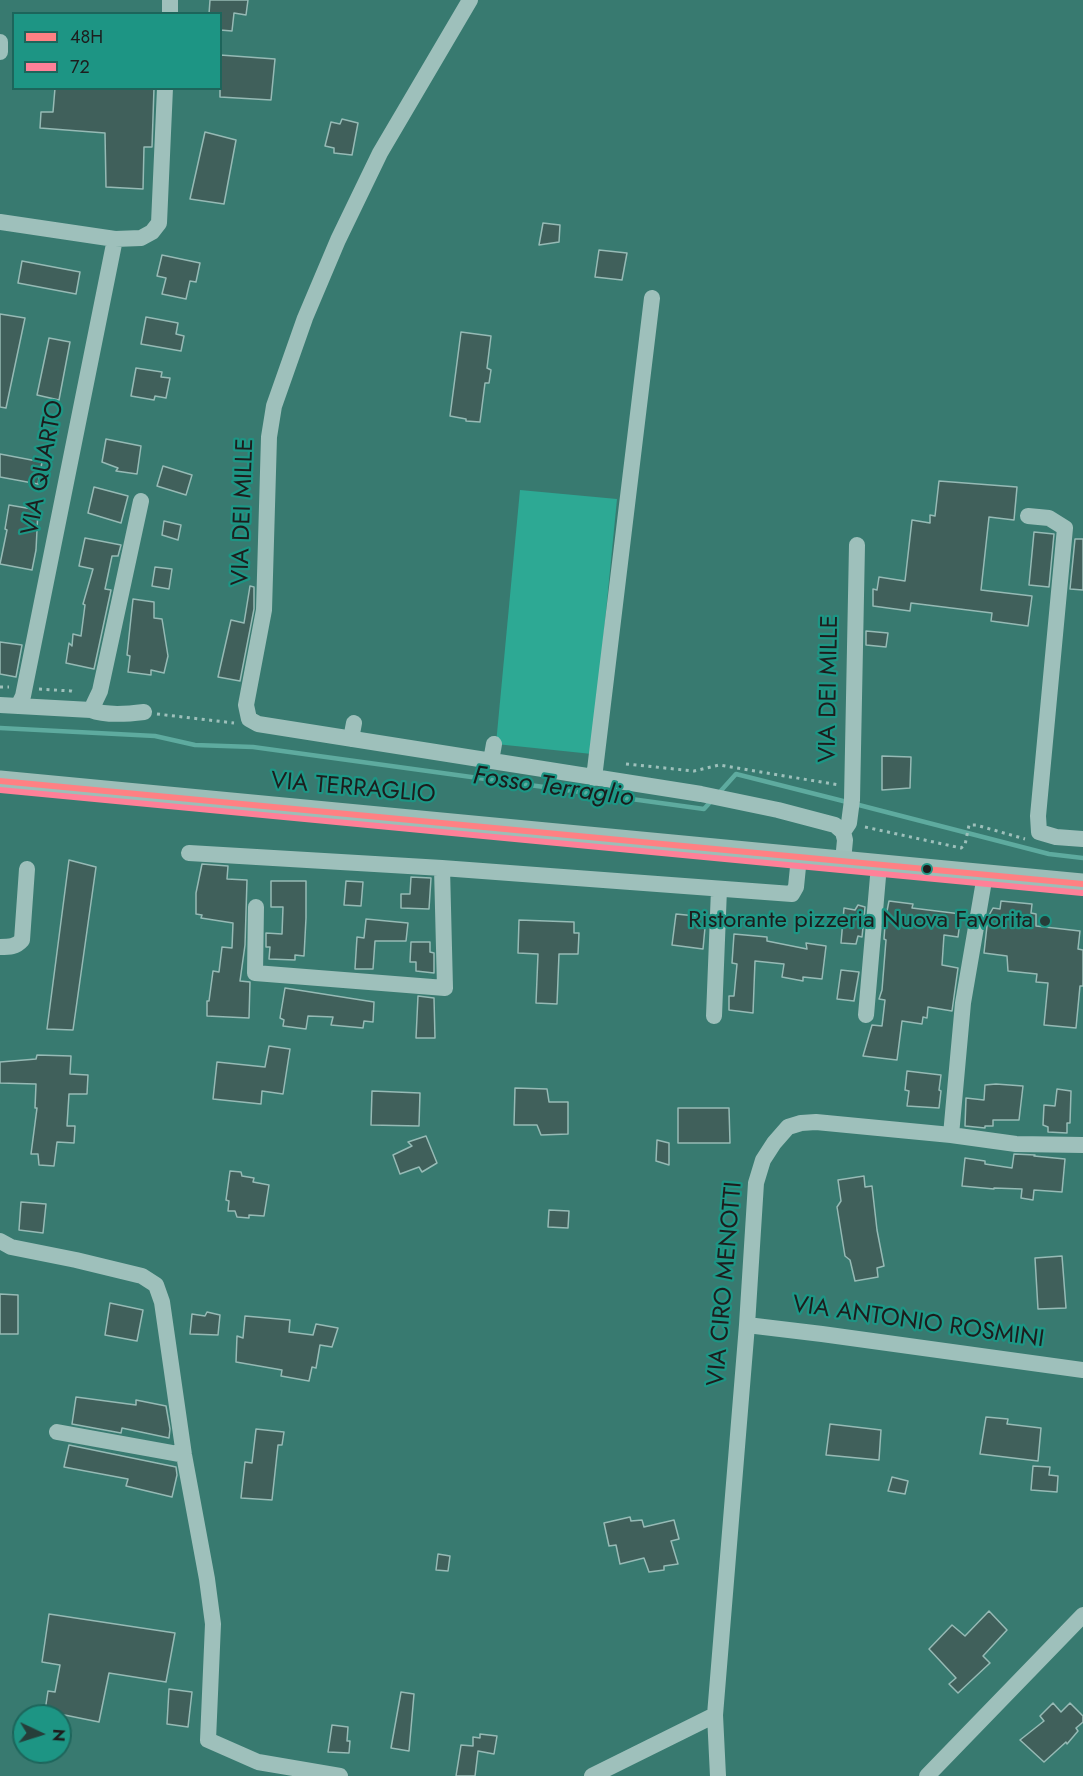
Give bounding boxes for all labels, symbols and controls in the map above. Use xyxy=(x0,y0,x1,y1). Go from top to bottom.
legend xyxy=(12,12,222,90)
text: 48H xyxy=(70,24,103,50)
text: 72 xyxy=(70,54,90,80)
street label: VIA QUARTO xyxy=(17,398,71,538)
street label: VIA DEI MILLE xyxy=(227,438,261,586)
street label: VIA DEI MILLE xyxy=(814,615,846,763)
water label: Fosso Terraglio xyxy=(471,761,635,815)
street label: VIA TERRAGLIO xyxy=(269,767,437,811)
unlabelled marker xyxy=(921,863,933,875)
place label: Ristorante pizzeria Nuova Favorita xyxy=(688,907,1033,935)
marker: Ristorante pizzeria Nuova Favorita xyxy=(1038,914,1052,928)
street label: VIA CIRO MENOTTI xyxy=(703,1181,749,1387)
street label: VIA ANTONIO ROSMINI xyxy=(790,1291,1046,1355)
north arrow xyxy=(12,1704,72,1764)
text: N xyxy=(47,1728,70,1742)

